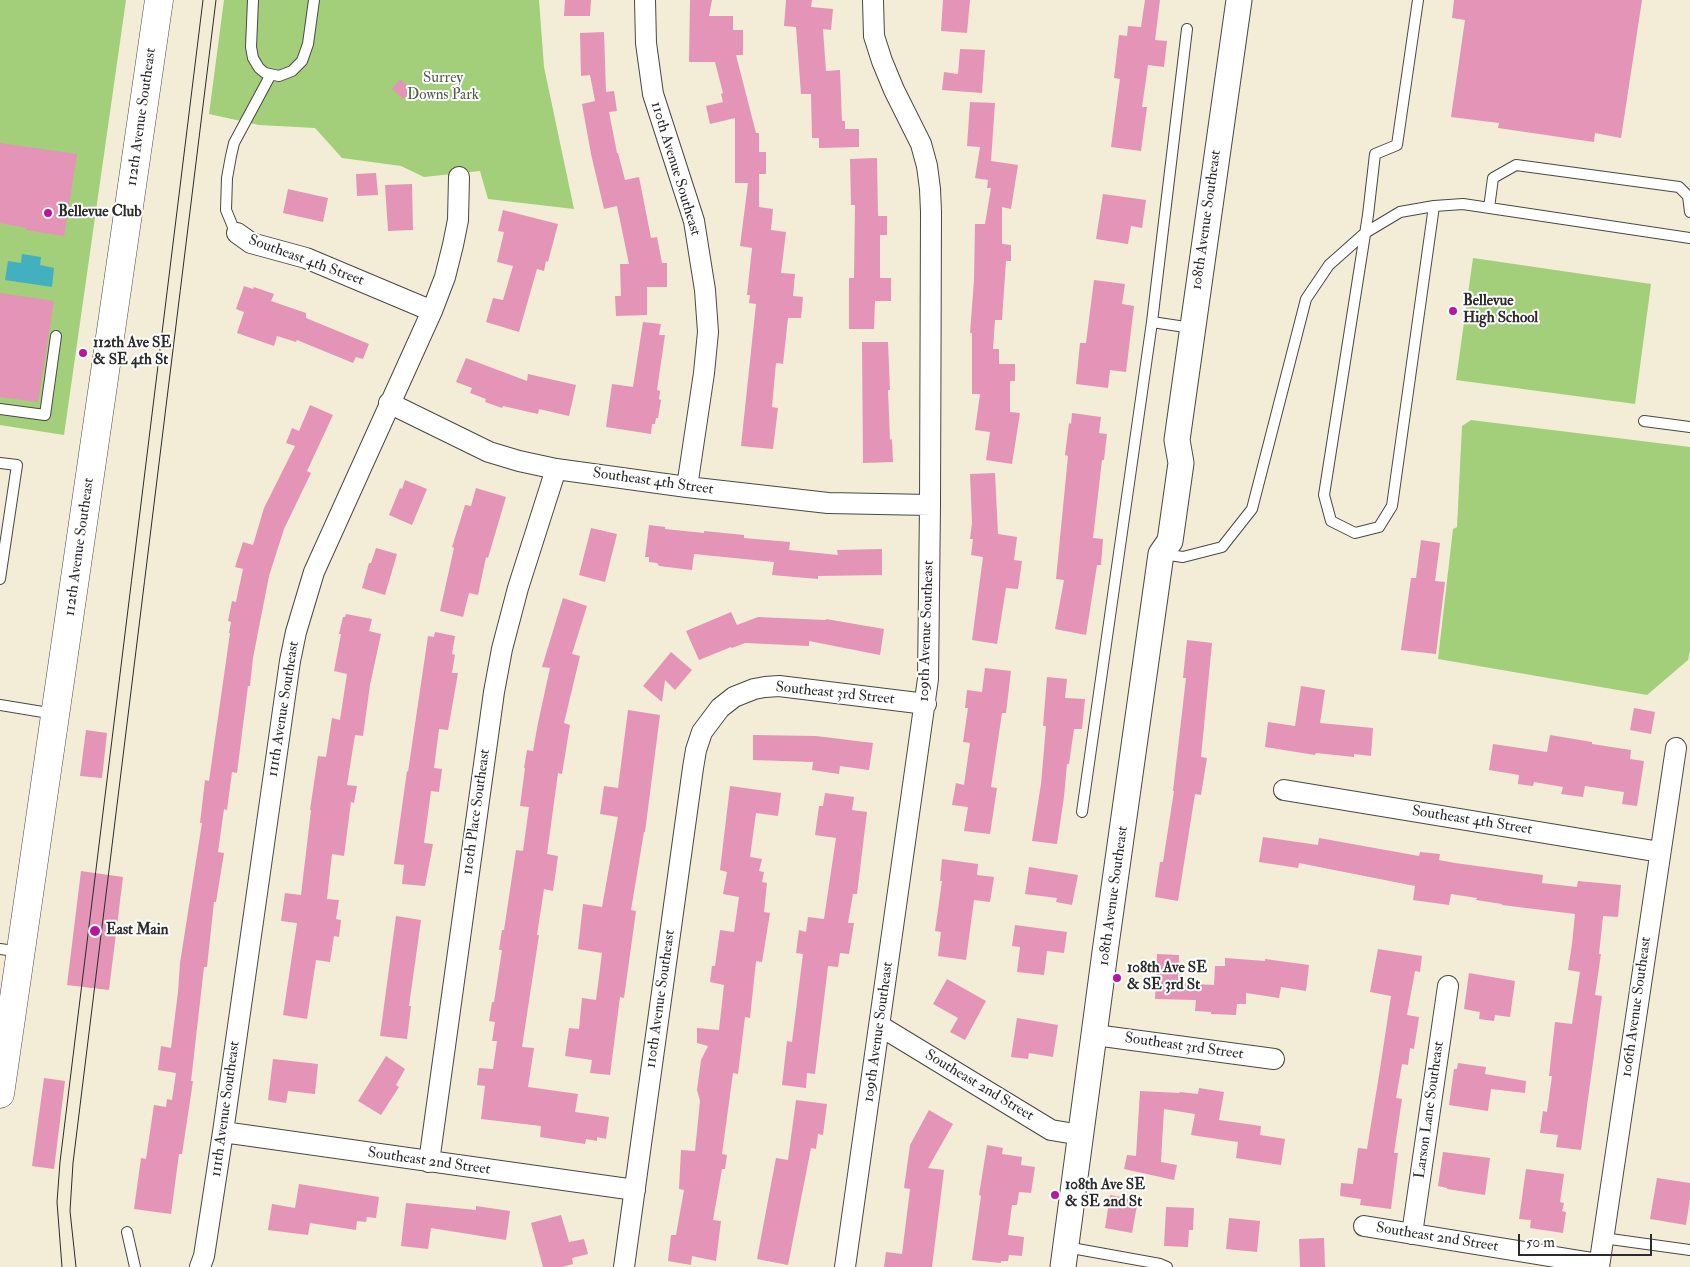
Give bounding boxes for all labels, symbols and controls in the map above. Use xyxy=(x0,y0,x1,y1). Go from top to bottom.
street label: 112th Avenue Southeast xyxy=(123,47,161,187)
park label: Surrey Downs Park xyxy=(407,70,479,105)
street label: 110th Avenue Southeast xyxy=(646,100,704,238)
street label: 108th Avenue Southeast xyxy=(1188,149,1226,291)
place label: Bellevue Club xyxy=(58,204,141,222)
marker: Bellevue Club xyxy=(42,207,54,219)
street label: Southeast 4th Street xyxy=(246,232,366,290)
place label: Bellevue High School xyxy=(1463,293,1538,328)
marker: Bellevue High School xyxy=(1447,305,1459,317)
place label: 112th Ave SE & SE 4th St xyxy=(93,335,171,370)
marker: 112th Ave SE & SE 4th St xyxy=(77,347,89,359)
street label: Southeast 4th Street xyxy=(591,465,715,499)
street label: 112th Avenue Southeast xyxy=(61,477,99,617)
street label: 109th Avenue Southeast xyxy=(916,560,938,702)
street label: 111th Avenue Southeast xyxy=(264,640,304,778)
street label: Southeast 3rd Street xyxy=(775,679,895,709)
street label: 110th Place Southeast xyxy=(459,748,495,876)
street label: Southeast 4th Street xyxy=(1410,803,1534,839)
street label: 108th Avenue Southeast xyxy=(1095,825,1133,967)
place label: East Main xyxy=(106,922,168,940)
marker: East Main xyxy=(88,924,102,938)
street label: 110th Avenue Southeast xyxy=(642,929,680,1069)
street label: 106th Avenue Southeast xyxy=(1618,936,1656,1078)
place label: 108th Ave SE & SE 3rd St xyxy=(1127,960,1207,995)
street label: 109th Avenue Southeast xyxy=(860,961,898,1103)
marker: 108th Ave SE & SE 3rd St xyxy=(1111,972,1123,984)
street label: Southeast 3rd Street xyxy=(1124,1030,1244,1064)
street label: 111th Avenue Southeast xyxy=(208,1040,244,1178)
street label: Larson Lane Southeast xyxy=(1411,1040,1449,1180)
street label: Southeast 2nd Street xyxy=(921,1046,1037,1126)
street label: Southeast 2nd Street xyxy=(367,1144,491,1180)
place label: 108th Ave SE & SE 2nd St xyxy=(1065,1177,1145,1212)
marker: 108th Ave SE & SE 2nd St xyxy=(1049,1189,1061,1201)
street label: Southeast 2nd Street xyxy=(1375,1219,1499,1257)
scale bar xyxy=(1520,1224,1654,1256)
text: 50 m xyxy=(1526,1233,1555,1252)

